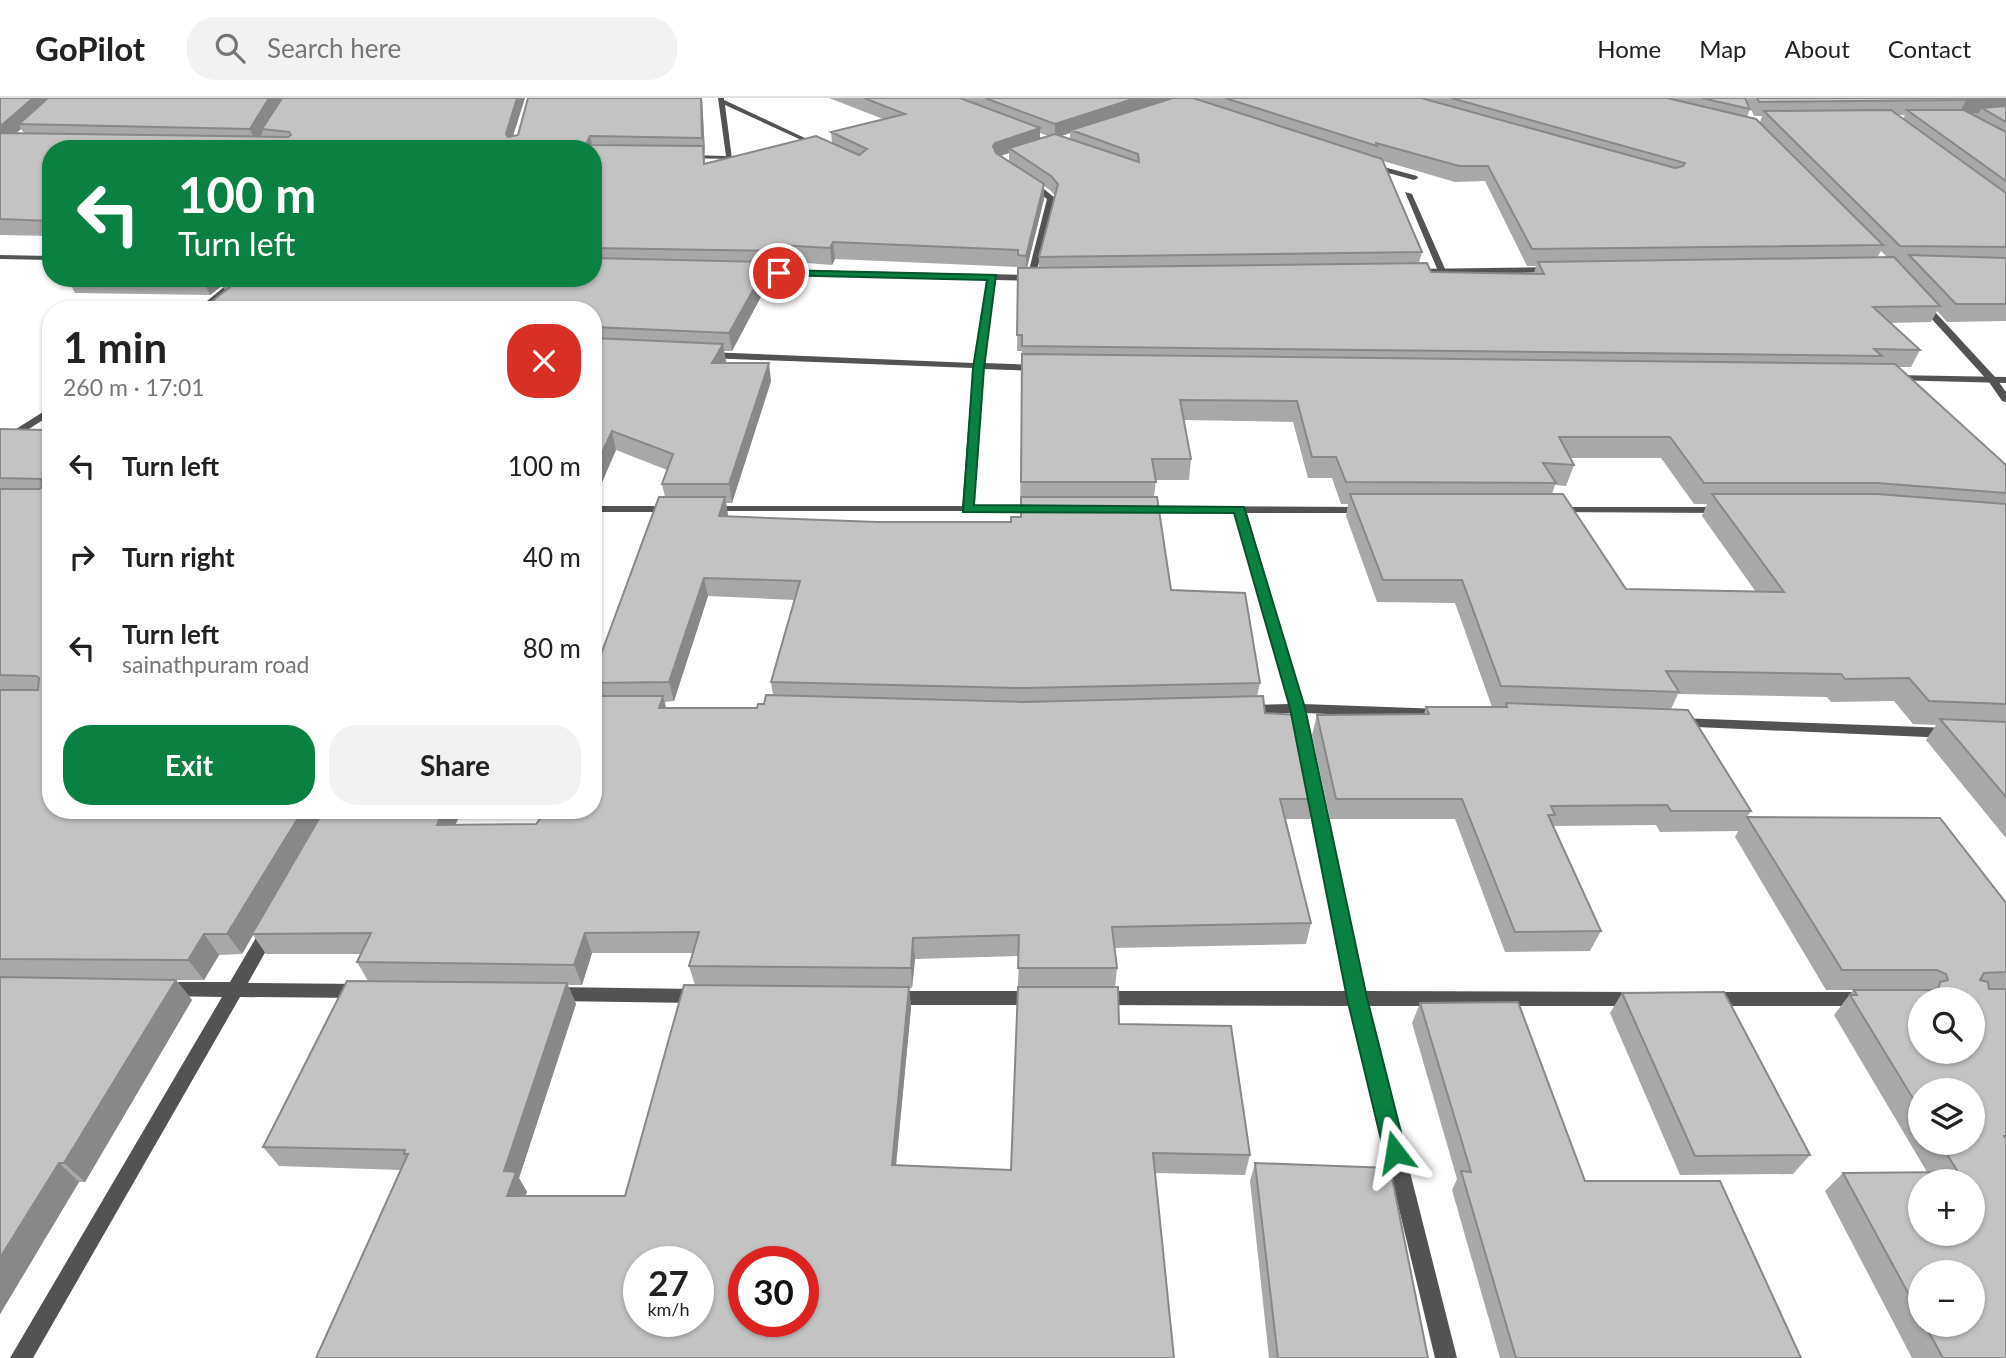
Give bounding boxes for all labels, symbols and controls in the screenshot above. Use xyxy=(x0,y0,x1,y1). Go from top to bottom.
search box xyxy=(187,17,677,80)
text: GoPilot xyxy=(35,28,145,68)
icon: search xyxy=(211,29,249,67)
text: Search here xyxy=(267,32,401,64)
text: Home xyxy=(1597,34,1661,63)
text: Map xyxy=(1699,34,1747,63)
text: About xyxy=(1785,34,1850,63)
text: Contact xyxy=(1888,34,1971,63)
text: 100 m xyxy=(178,165,316,223)
icon: left xyxy=(63,168,154,259)
text: Turn left xyxy=(178,224,295,263)
pin xyxy=(749,243,809,303)
icon: arrive xyxy=(760,254,798,292)
text: 1 min xyxy=(63,322,167,372)
button: close xyxy=(507,324,581,398)
text: 260 m · 17:01 xyxy=(63,373,205,401)
icon: left xyxy=(63,447,101,485)
text: Turn left xyxy=(122,450,219,482)
text: 100 m xyxy=(508,450,581,482)
icon: right xyxy=(63,538,101,576)
text: Turn right xyxy=(122,541,235,573)
text: 40 m xyxy=(523,541,581,573)
text: Turn left xyxy=(122,618,219,650)
icon: left xyxy=(63,629,101,667)
text: 80 m xyxy=(523,632,581,664)
text: sainathpuram road xyxy=(122,650,310,678)
button: Exit xyxy=(63,725,315,805)
button: Share xyxy=(329,725,581,805)
map controls xyxy=(1908,987,1985,1337)
button: search xyxy=(1908,987,1985,1064)
button: layers xyxy=(1908,1078,1985,1155)
position arrow xyxy=(1358,1115,1432,1189)
button: + xyxy=(1908,1169,1985,1246)
speed limit sign: 30 xyxy=(728,1246,819,1337)
button: − xyxy=(1908,1260,1985,1337)
text: 27 xyxy=(648,1261,689,1303)
text: km/h xyxy=(647,1298,690,1320)

